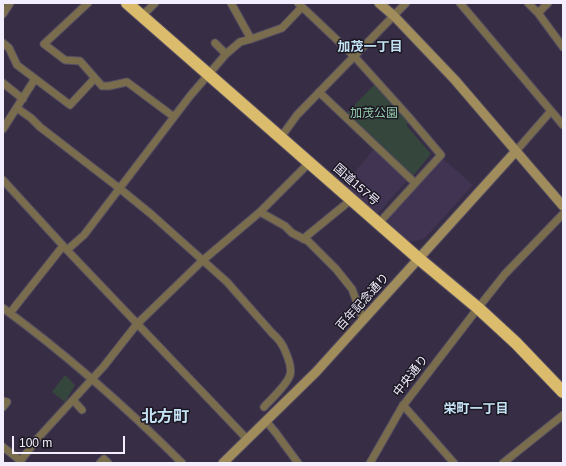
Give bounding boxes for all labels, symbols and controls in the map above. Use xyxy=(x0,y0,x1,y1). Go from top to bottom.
district label: 加茂一丁目 xyxy=(338,39,402,55)
park label: 加茂公園 xyxy=(350,107,398,121)
street label: 国道157号 xyxy=(330,161,382,209)
street label: 百年記念通り xyxy=(334,270,392,334)
street label: 中央通り xyxy=(391,353,431,399)
district label: 栄町一丁目 xyxy=(444,401,508,417)
district label: 北方町 xyxy=(141,408,189,428)
scale bar xyxy=(14,428,127,454)
text: 100 m xyxy=(19,436,52,450)

